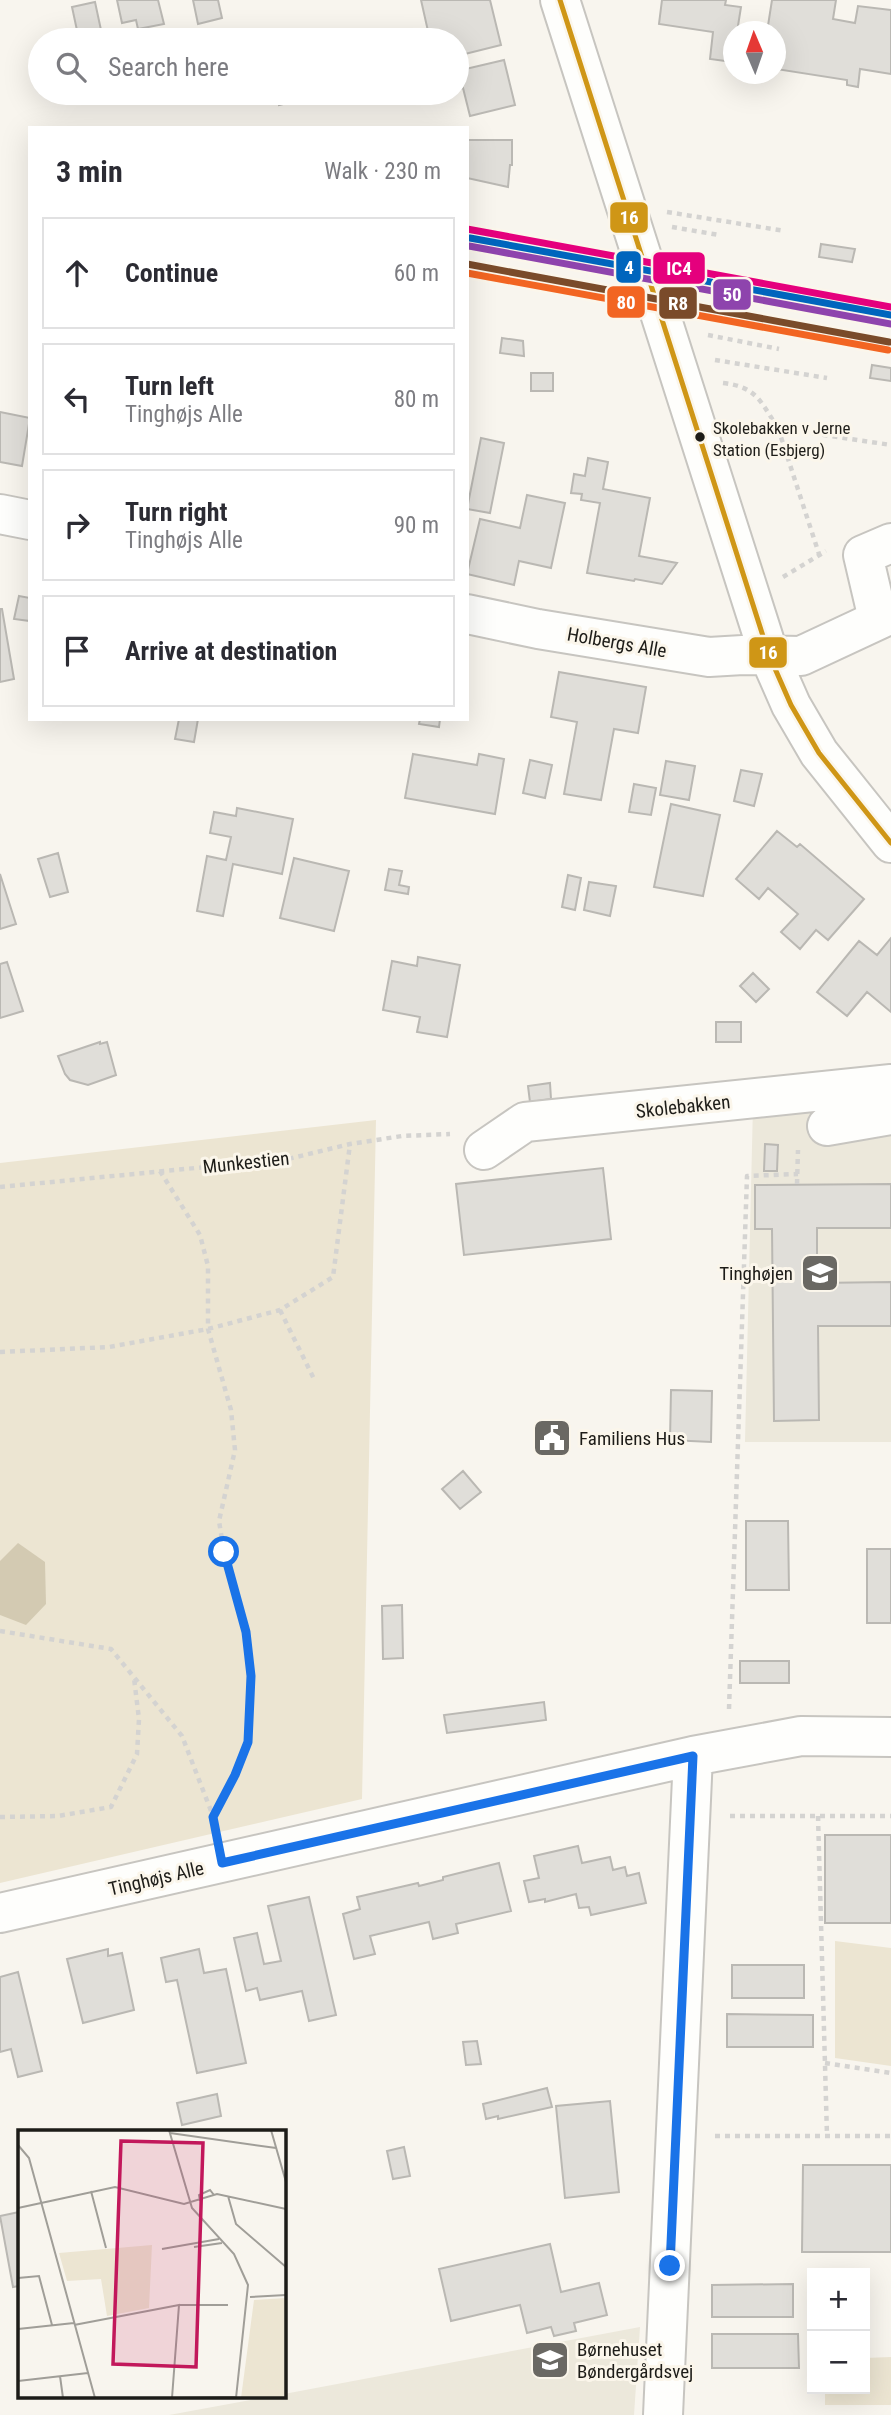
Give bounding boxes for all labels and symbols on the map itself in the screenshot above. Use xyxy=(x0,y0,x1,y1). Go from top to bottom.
north arrow xyxy=(723,21,786,84)
line badge: 16 xyxy=(609,201,649,234)
text: 16 xyxy=(619,206,639,229)
line badge: 4 xyxy=(615,250,642,284)
line badge: IC4 xyxy=(652,251,706,285)
text: 4 xyxy=(624,256,634,279)
text: IC4 xyxy=(666,257,692,280)
line badge: 50 xyxy=(712,278,752,311)
text: 50 xyxy=(722,283,742,306)
line badge: 80 xyxy=(606,285,646,319)
line badge: R8 xyxy=(658,286,698,320)
text: 80 xyxy=(616,291,636,314)
text: R8 xyxy=(668,292,688,315)
place label: Skolebakken v Jerne Station (Esbjerg) xyxy=(713,418,850,460)
marker: Skolebakken v Jerne Station (Esbjerg) xyxy=(693,430,707,444)
street label: Holbergs Alle xyxy=(565,622,669,663)
line badge: 16 xyxy=(748,636,788,669)
text: 16 xyxy=(758,641,778,664)
street label: Skolebakken xyxy=(635,1090,731,1123)
street label: Munkestien xyxy=(202,1147,290,1178)
school or university icon: Tinghøjen xyxy=(799,1252,841,1294)
place label: Tinghøjen xyxy=(719,1262,793,1285)
public building icon: Familiens Hus xyxy=(531,1417,573,1459)
place label: Familiens Hus xyxy=(579,1427,685,1450)
route start xyxy=(208,1536,239,1567)
street label: Tinghøjs Alle xyxy=(106,1856,206,1901)
inset map xyxy=(18,2130,285,2398)
route end xyxy=(654,2250,685,2281)
place label: Børnehuset Bøndergårdsvej xyxy=(577,2338,693,2383)
school or university icon: Børnehuset Bøndergårdsvej xyxy=(529,2339,571,2381)

